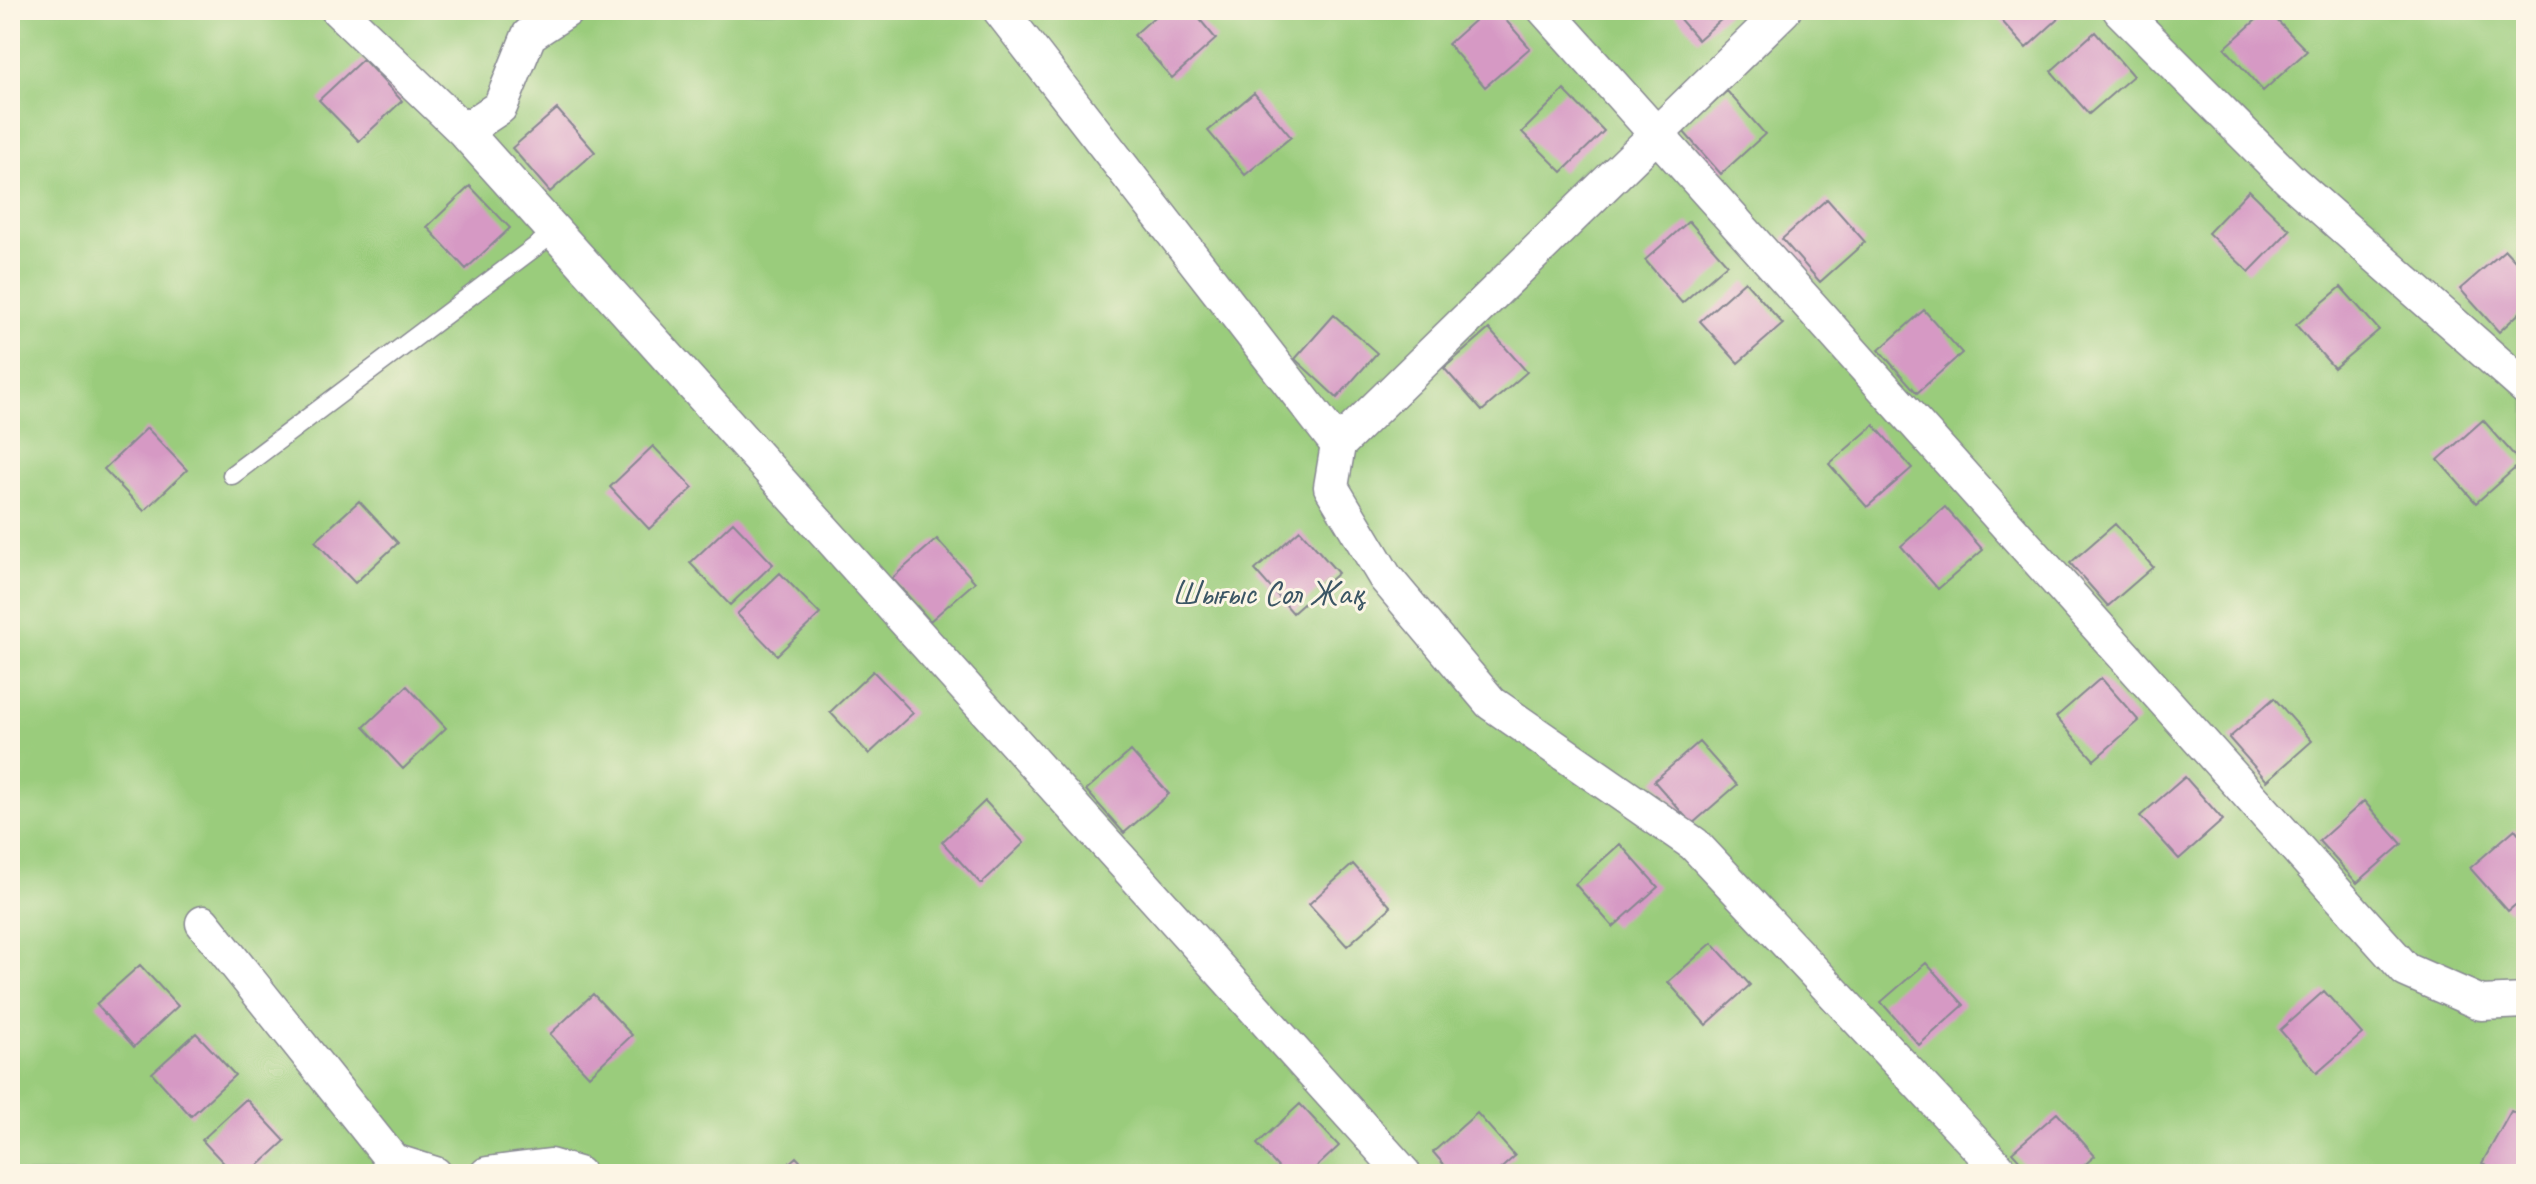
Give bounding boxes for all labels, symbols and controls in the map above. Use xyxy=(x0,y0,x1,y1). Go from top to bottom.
park label: Шығыс Сол Жақ xyxy=(1172,571,1367,614)

